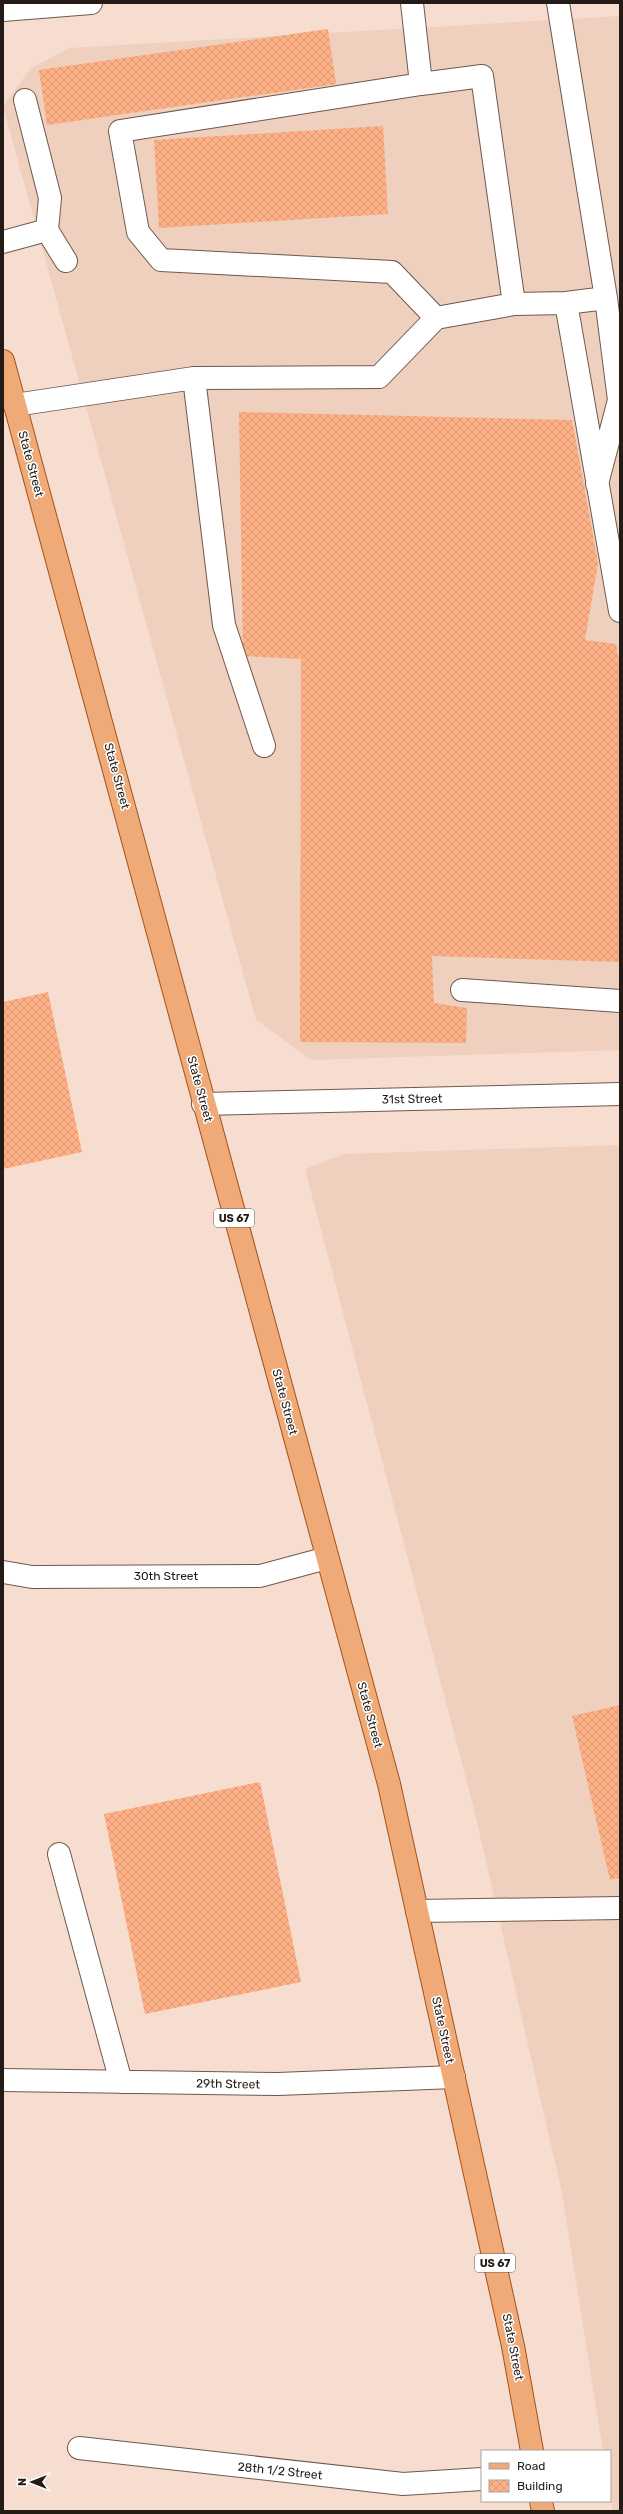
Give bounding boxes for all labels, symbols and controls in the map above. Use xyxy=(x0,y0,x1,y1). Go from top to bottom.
street label: State Street xyxy=(15,429,47,499)
street label: State Street xyxy=(101,741,133,811)
street label: State Street xyxy=(184,1054,216,1124)
street label: 31st Street xyxy=(382,1091,443,1107)
road number: US 67 xyxy=(214,1209,254,1227)
street label: State Street xyxy=(269,1367,301,1437)
street label: 30th Street xyxy=(134,1569,199,1583)
street label: State Street xyxy=(354,1680,386,1750)
street label: State Street xyxy=(429,1995,457,2065)
street label: 29th Street xyxy=(196,2076,260,2092)
road number: US 67 xyxy=(475,2254,515,2272)
street label: State Street xyxy=(500,2312,526,2382)
legend xyxy=(481,2450,611,2502)
text: Road xyxy=(517,2459,545,2473)
street label: 28th 1/2 Street xyxy=(237,2460,323,2482)
north arrow xyxy=(12,2462,52,2502)
text: N xyxy=(16,2478,29,2486)
text: Building xyxy=(517,2479,563,2493)

